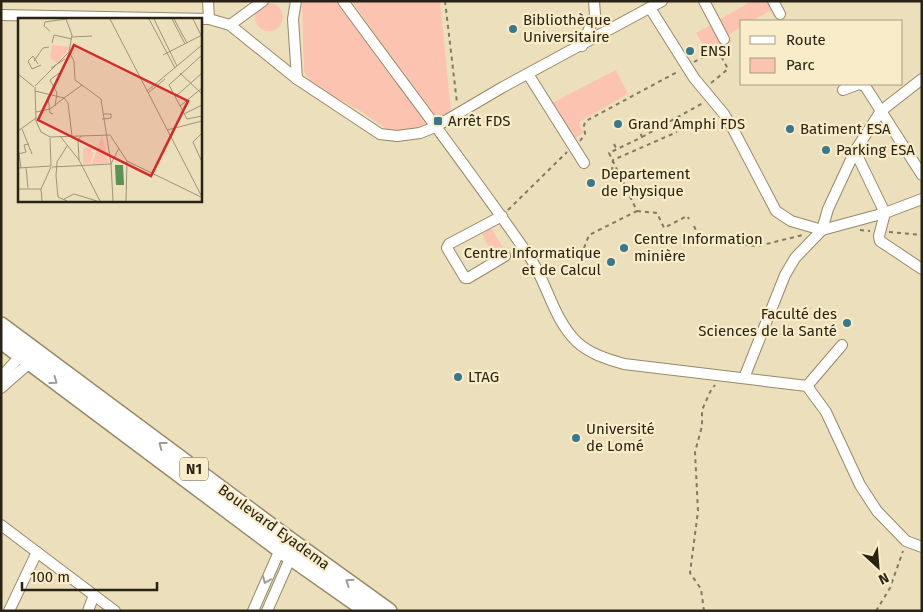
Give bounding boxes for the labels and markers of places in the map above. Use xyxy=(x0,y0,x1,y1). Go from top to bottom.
place label: Bibliothèque Universitaire xyxy=(523,11,611,46)
marker: Bibliothèque Universitaire xyxy=(507,23,519,35)
place label: ENSI xyxy=(700,42,731,60)
marker: ENSI xyxy=(684,45,696,57)
place label: Arrêt FDS xyxy=(448,112,511,130)
marker: Arrêt FDS xyxy=(432,115,444,127)
place label: Grand Amphi FDS xyxy=(628,115,745,133)
marker: Grand Amphi FDS xyxy=(612,118,624,130)
place label: Batiment ESA xyxy=(800,120,891,138)
marker: Batiment ESA xyxy=(784,123,796,135)
place label: Parking ESA xyxy=(836,141,915,159)
marker: Parking ESA xyxy=(820,144,832,156)
place label: Departement de Physique xyxy=(601,165,691,200)
marker: Departement de Physique xyxy=(585,177,597,189)
place label: Centre Information minière xyxy=(634,230,763,265)
marker: Centre Information minière xyxy=(618,242,630,254)
place label: Centre Informatique et de Calcul xyxy=(464,244,602,279)
marker: Centre Informatique et de Calcul xyxy=(605,256,617,268)
place label: Faculté des Sciences de la Santé xyxy=(698,305,837,340)
marker: Faculté des Sciences de la Santé xyxy=(841,317,853,329)
place label: LTAG xyxy=(468,368,499,386)
marker: LTAG xyxy=(452,371,464,383)
place label: Université de Lomé xyxy=(586,420,655,455)
marker: Université de Lomé xyxy=(570,432,582,444)

